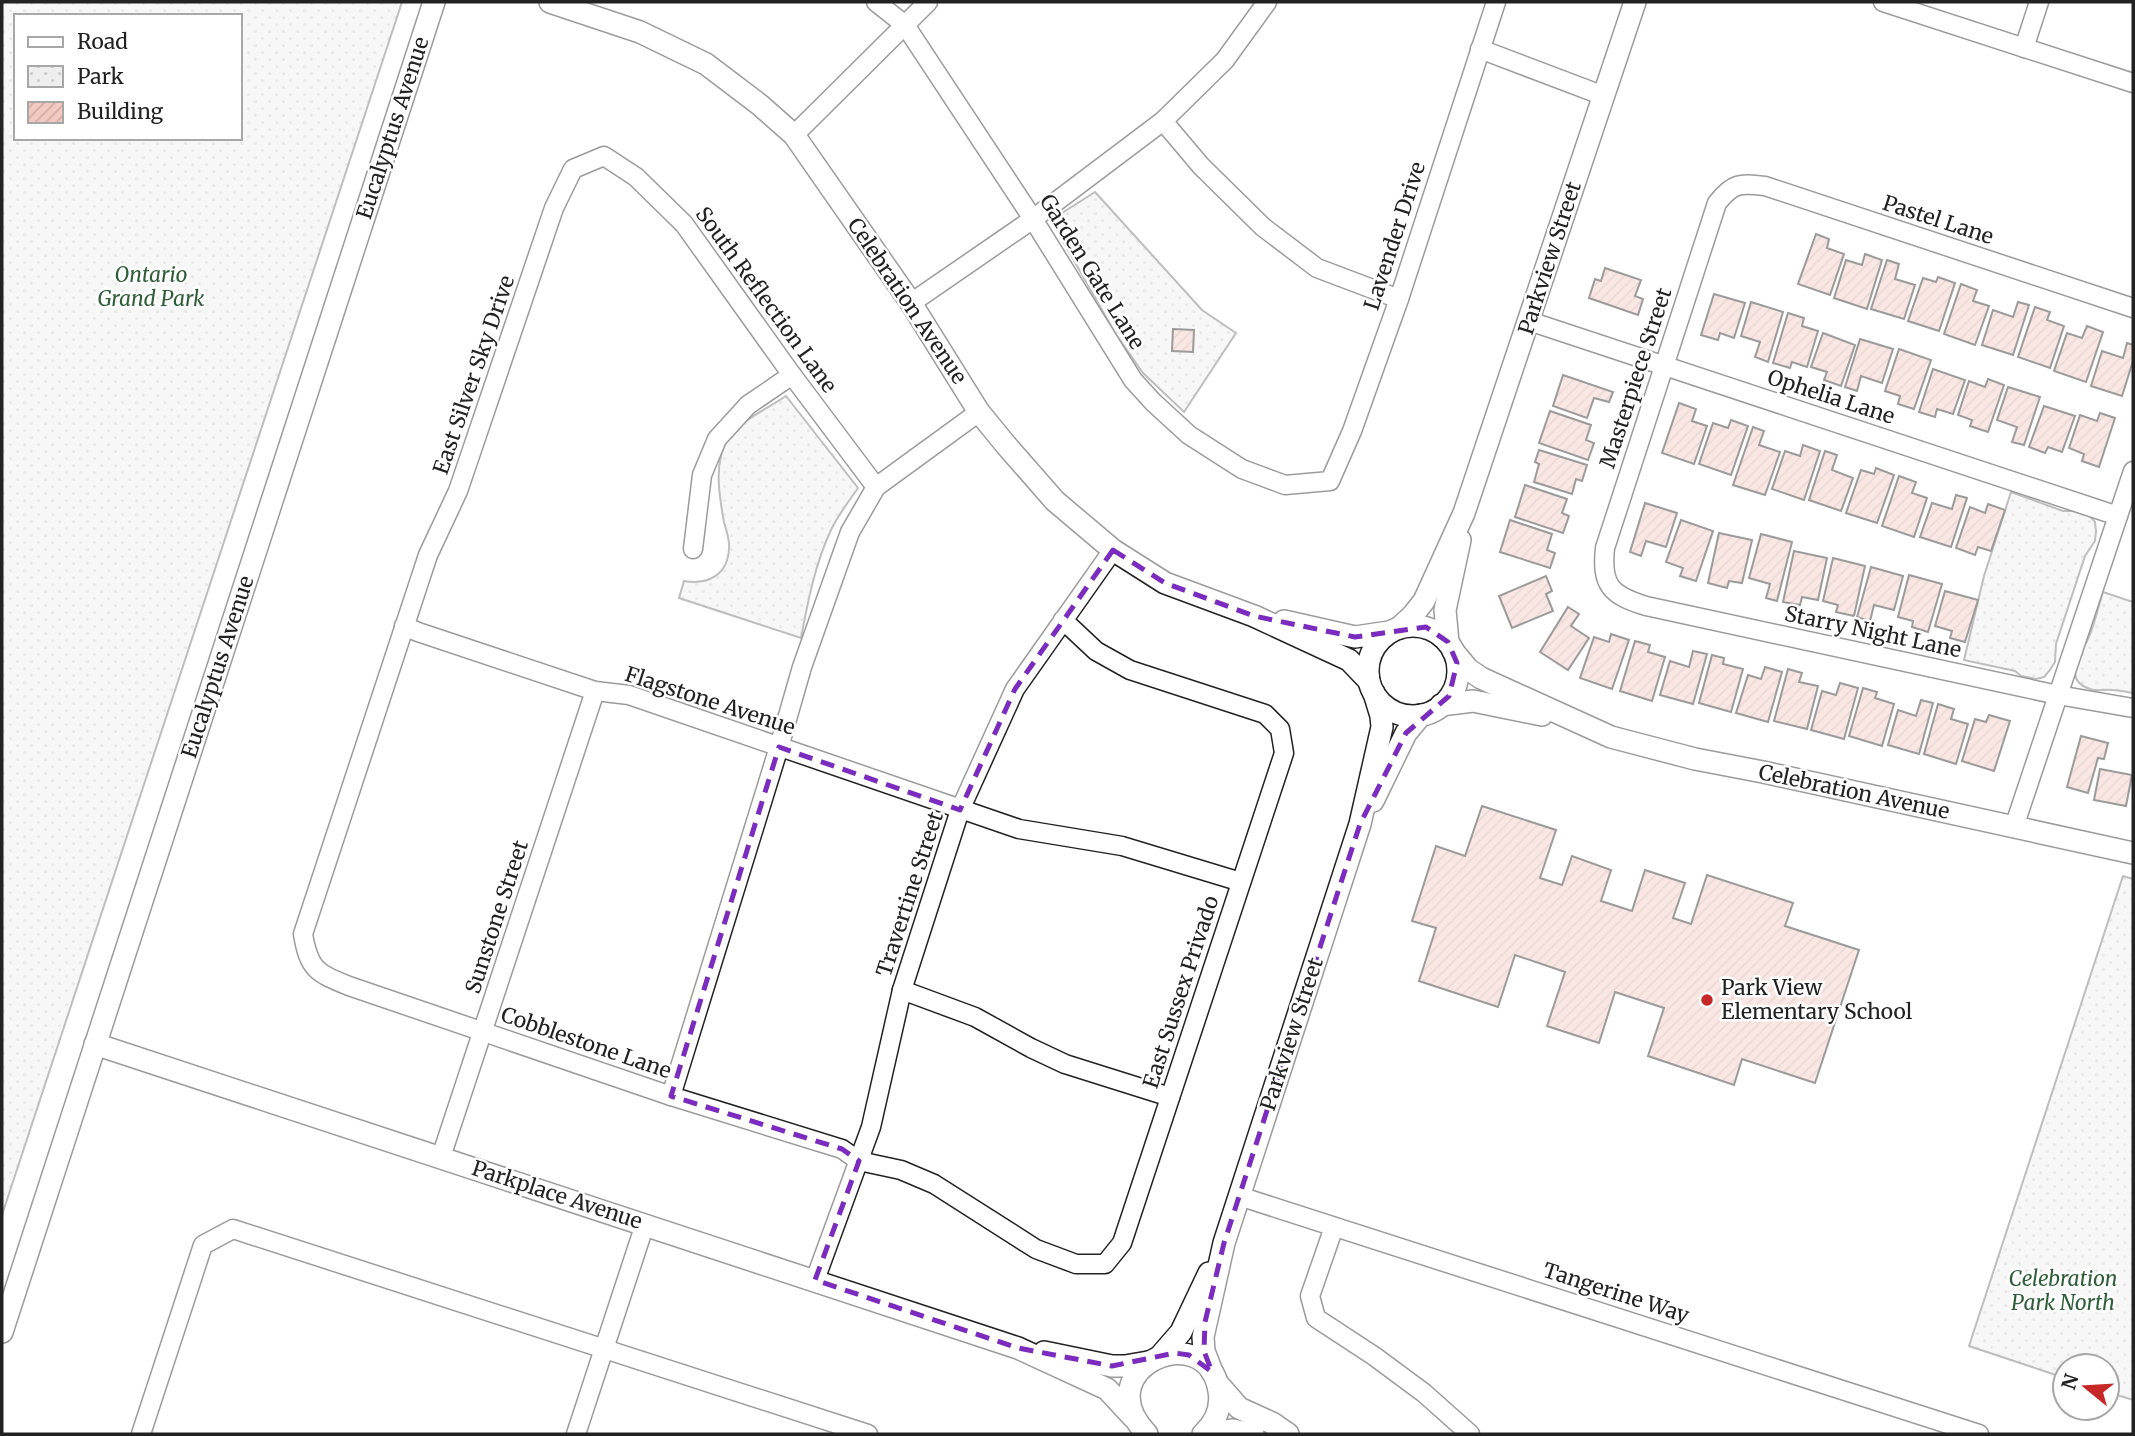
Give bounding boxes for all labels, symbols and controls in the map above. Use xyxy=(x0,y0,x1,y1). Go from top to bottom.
legend xyxy=(14,14,242,140)
text: Road xyxy=(77,28,128,55)
street label: Eucalyptus Avenue xyxy=(350,33,435,222)
text: Park xyxy=(77,63,124,90)
text: Building xyxy=(77,98,164,125)
street label: Lavender Drive xyxy=(1358,158,1431,313)
street label: Parkview Street xyxy=(1512,178,1587,338)
street label: Garden Gate Lane xyxy=(1034,189,1151,354)
street label: Pastel Lane xyxy=(1879,189,1997,250)
street label: South Reflection Lane xyxy=(690,201,843,398)
street label: Celebration Avenue xyxy=(842,213,973,389)
park label: Ontario Grand Park xyxy=(97,261,205,312)
street label: East Silver Sky Drive xyxy=(427,272,520,478)
street label: Masterpiece Street xyxy=(1594,284,1677,471)
street label: Ophelia Lane xyxy=(1764,363,1898,430)
street label: Eucalyptus Avenue xyxy=(175,572,260,761)
street label: Starry Night Lane xyxy=(1782,600,1964,663)
street label: Flagstone Avenue xyxy=(622,660,799,741)
street label: Celebration Avenue xyxy=(1756,758,1952,825)
street label: Travertine Street xyxy=(870,808,949,980)
street label: Sunstone Street xyxy=(459,837,534,997)
street label: East Sussex Privado xyxy=(1137,892,1224,1092)
street label: Parkview Street xyxy=(1254,954,1329,1114)
place label: Park View Elementary School xyxy=(1721,974,1913,1025)
marker: Park View Elementary School xyxy=(1699,992,1715,1008)
street label: Cobblestone Lane xyxy=(497,1001,675,1084)
street label: Parkplace Avenue xyxy=(469,1154,646,1235)
street label: Tangerine Way xyxy=(1540,1256,1693,1329)
park label: Celebration Park North xyxy=(2009,1265,2117,1316)
north arrow xyxy=(2051,1352,2121,1422)
text: N xyxy=(2056,1371,2084,1393)

